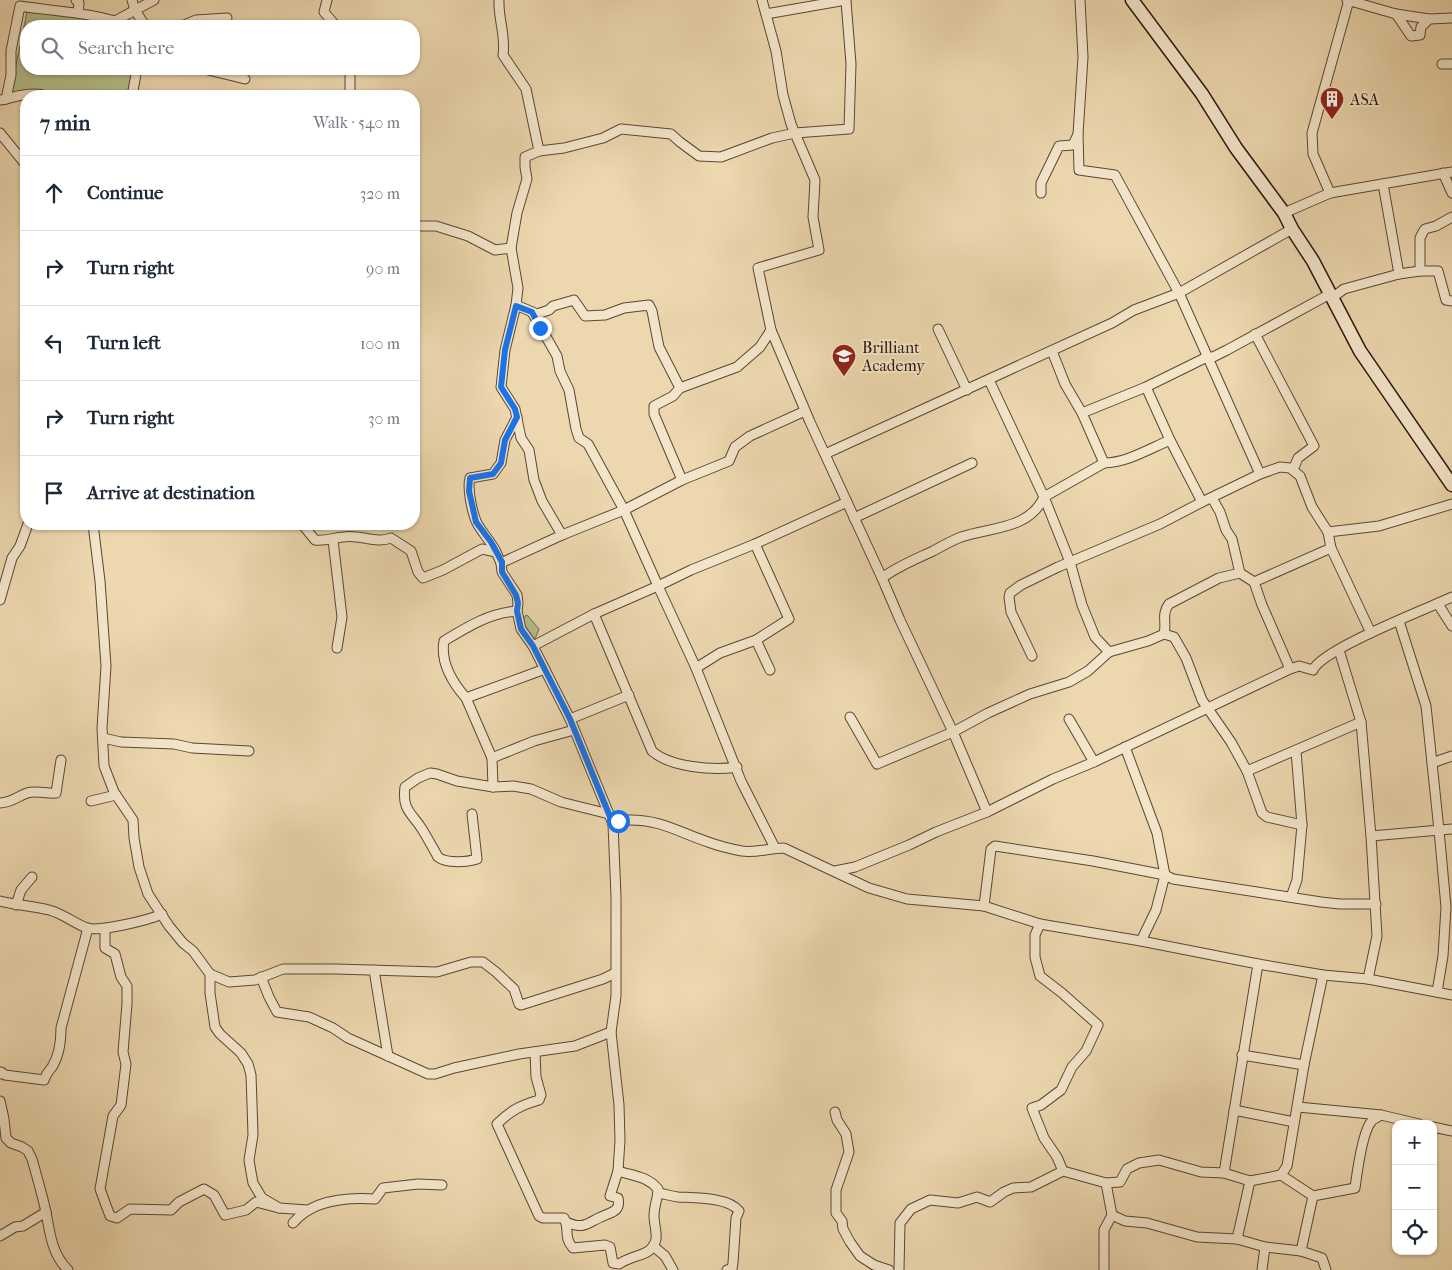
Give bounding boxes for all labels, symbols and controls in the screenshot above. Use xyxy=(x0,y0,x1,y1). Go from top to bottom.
search box xyxy=(20,20,420,75)
icon: search xyxy=(38,34,66,62)
text: Search here xyxy=(78,37,174,59)
building icon: ASA xyxy=(1319,86,1345,120)
place label: ASA xyxy=(1349,90,1380,109)
text: 7 min xyxy=(40,111,91,135)
text: Walk · 540 m xyxy=(313,113,400,132)
icon: ahead xyxy=(40,179,68,207)
text: Continue xyxy=(87,182,163,204)
text: 320 m xyxy=(360,184,400,203)
icon: right xyxy=(40,254,68,282)
text: Turn right xyxy=(87,257,174,279)
text: 90 m xyxy=(366,259,400,278)
route end xyxy=(529,317,552,340)
icon: left xyxy=(40,329,68,357)
text: Turn left xyxy=(87,332,161,354)
text: 100 m xyxy=(360,334,400,353)
place label: Brilliant Academy xyxy=(861,338,925,375)
school or university icon: Brilliant Academy xyxy=(831,343,857,377)
icon: right xyxy=(40,404,68,432)
text: Turn right xyxy=(87,407,174,429)
text: 30 m xyxy=(368,409,400,428)
icon: arrive xyxy=(40,479,68,507)
text: Arrive at destination xyxy=(87,482,255,504)
route start xyxy=(607,810,630,833)
map controls xyxy=(1392,1120,1437,1255)
button: + xyxy=(1392,1120,1437,1165)
button: − xyxy=(1392,1165,1437,1210)
button: locate xyxy=(1392,1210,1437,1255)

